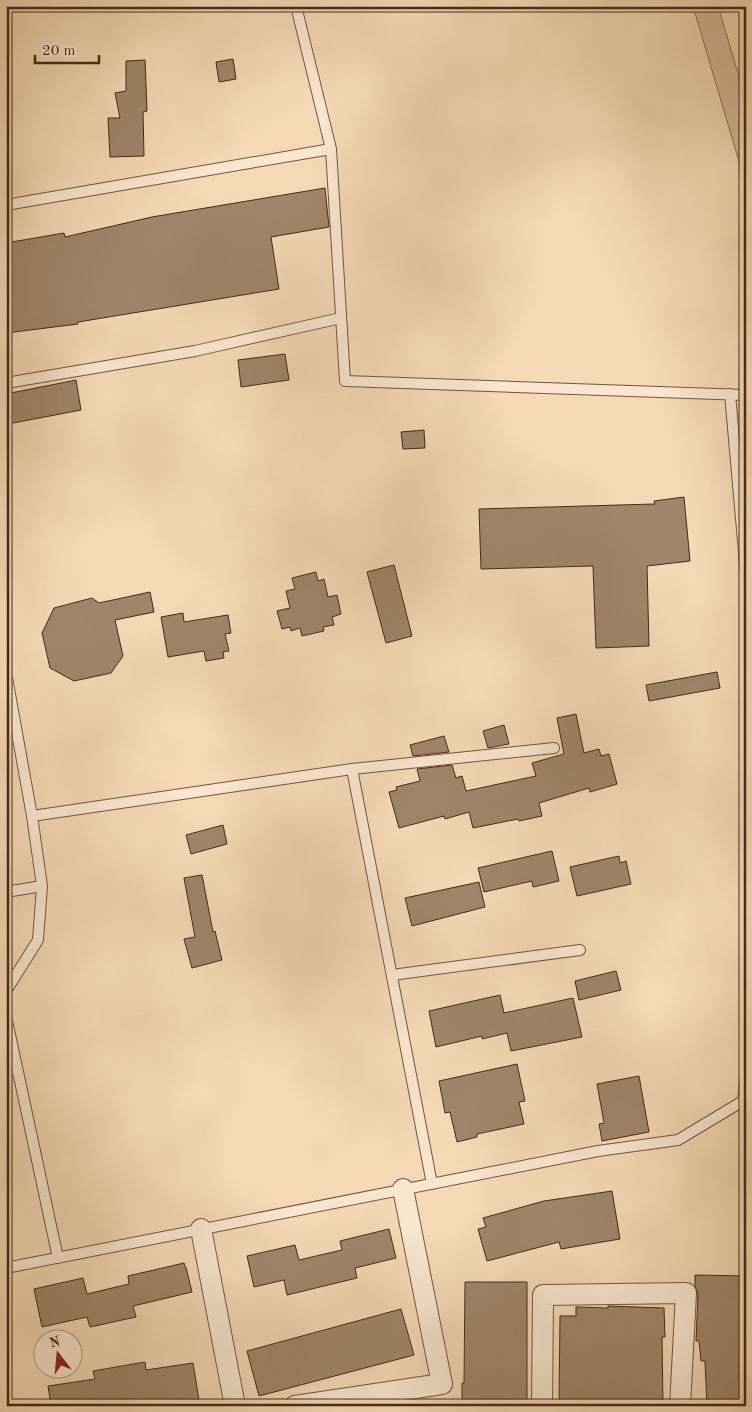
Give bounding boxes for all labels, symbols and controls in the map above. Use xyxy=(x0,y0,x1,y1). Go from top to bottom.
scale bar xyxy=(35,32,99,64)
text: 20 m xyxy=(42,44,76,59)
north arrow xyxy=(32,1330,82,1380)
text: N xyxy=(48,1334,62,1351)

